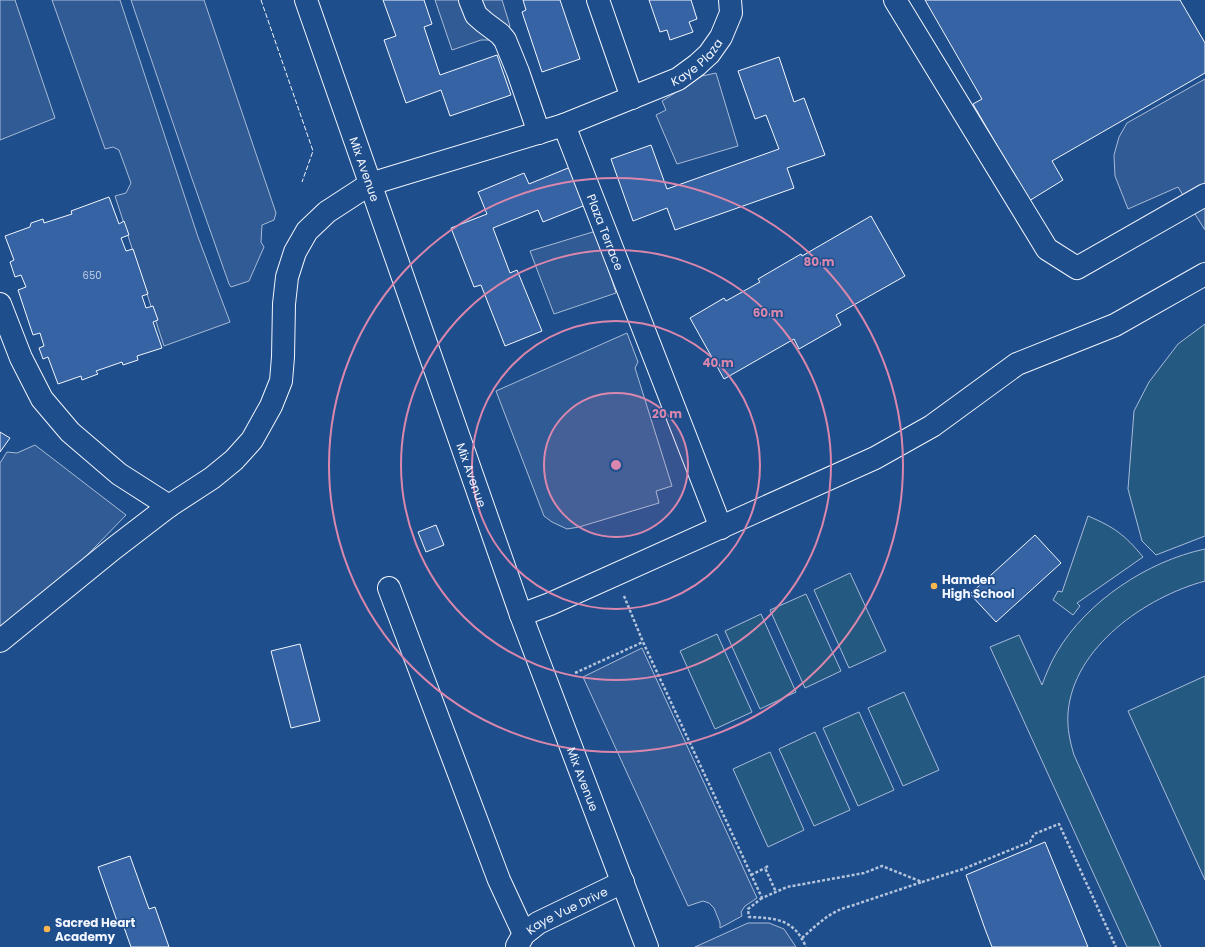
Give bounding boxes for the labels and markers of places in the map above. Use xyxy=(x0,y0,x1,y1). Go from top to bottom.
centre of rings xyxy=(609,458,623,472)
place label: Hamden High School xyxy=(942,571,1015,602)
marker: Hamden High School xyxy=(929,581,939,591)
place label: Sacred Heart Academy xyxy=(55,914,135,945)
marker: Sacred Heart Academy xyxy=(42,924,52,934)

